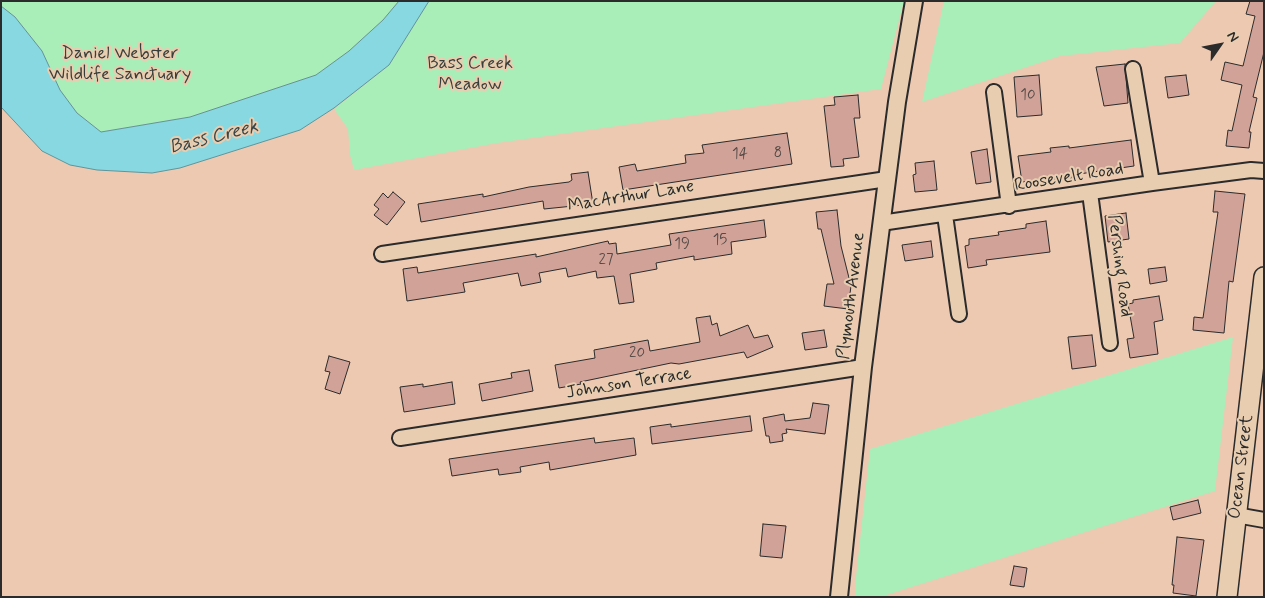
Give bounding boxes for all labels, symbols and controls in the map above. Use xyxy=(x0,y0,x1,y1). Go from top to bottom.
north arrow xyxy=(1195,20,1245,70)
text: N xyxy=(1222,28,1243,46)
park label: Daniel Webster Wildlife Sanctuary xyxy=(49,43,191,86)
park label: Bass Creek Meadow xyxy=(427,53,513,96)
house number: 10 xyxy=(1020,87,1036,105)
water label: Bass Creek xyxy=(167,116,261,160)
house number: 8 xyxy=(774,145,782,163)
house number: 14 xyxy=(732,146,748,164)
street label: Roosevelt Road xyxy=(1013,159,1125,197)
street label: MacArthur Lane xyxy=(566,176,696,218)
street label: Pershing Road xyxy=(1102,214,1136,318)
street label: Plymouth Avenue xyxy=(833,231,871,361)
house number: 15 xyxy=(713,232,727,250)
house number: 19 xyxy=(674,236,690,254)
house number: 27 xyxy=(599,252,613,270)
house number: 20 xyxy=(629,345,645,363)
street label: Johnson Terrace xyxy=(565,363,693,405)
street label: Ocean Street xyxy=(1225,414,1259,520)

